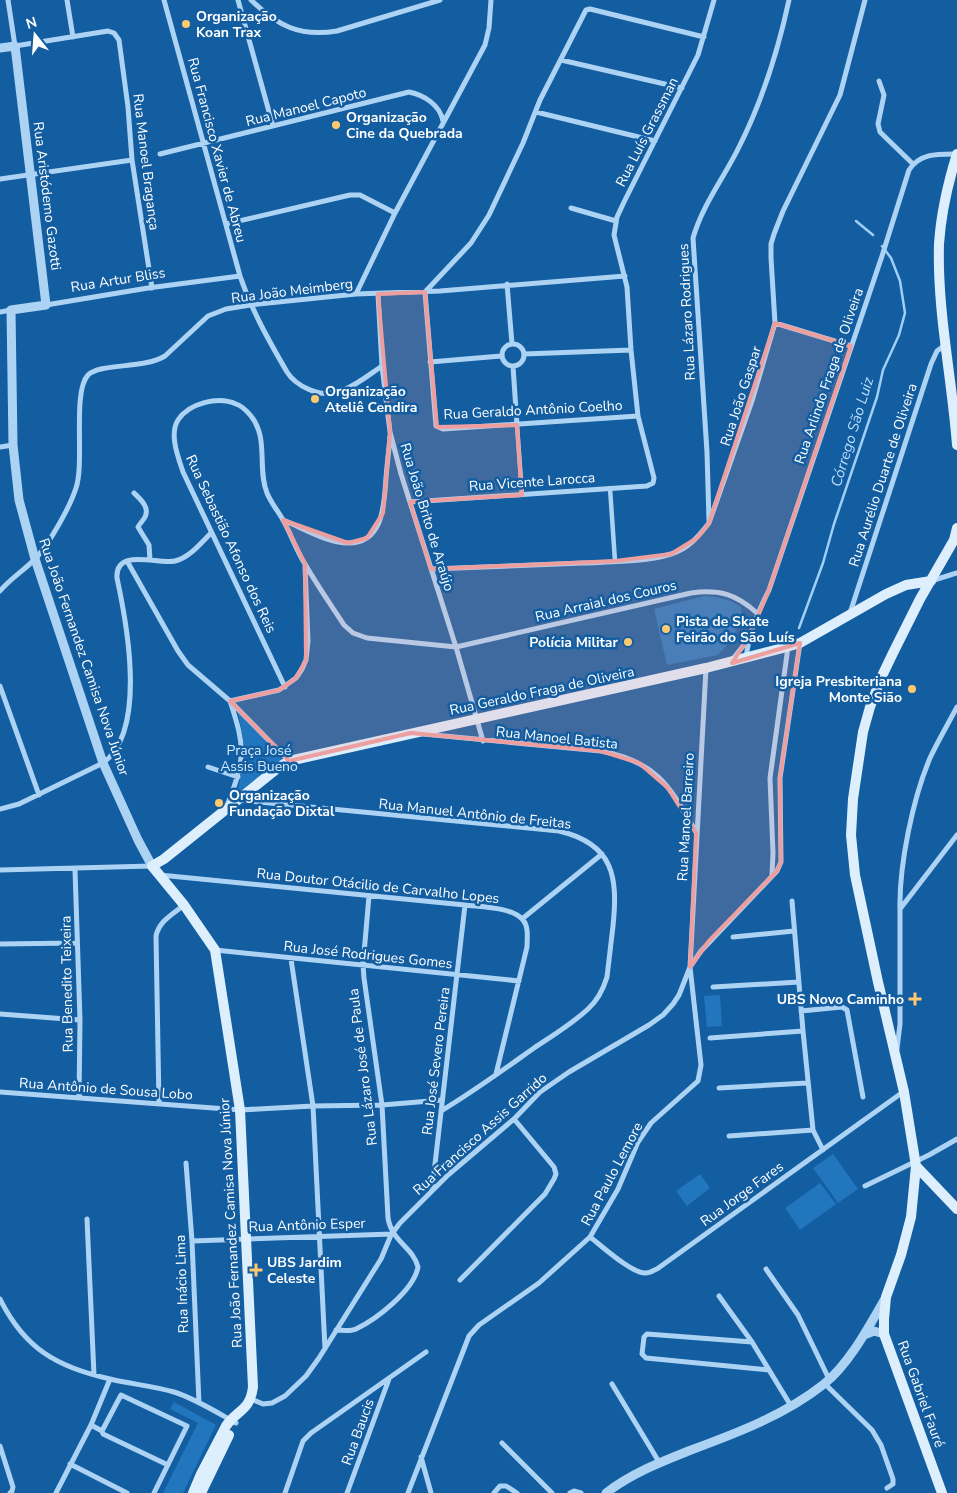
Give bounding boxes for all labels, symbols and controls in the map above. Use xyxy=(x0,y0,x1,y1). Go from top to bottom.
place label: Organização Koan Trax xyxy=(196,7,277,42)
north arrow xyxy=(10,10,60,60)
text: N xyxy=(24,12,39,34)
marker: Organização Koan Trax xyxy=(180,18,192,30)
street label: Rua Francisco Xavier de Abreu xyxy=(183,55,251,245)
street label: Rua Luís Grassman xyxy=(611,74,683,190)
street label: Rua Manoel Capoto xyxy=(244,83,368,131)
street label: Rua Manoel Bragança xyxy=(128,92,164,232)
place label: Organização Cine da Quebrada xyxy=(346,108,463,143)
marker: Organização Cine da Quebrada xyxy=(330,119,342,131)
street label: Rua Aristódemo Gazotti xyxy=(28,121,66,271)
street label: Rua Lázaro Rodrigues xyxy=(674,243,700,381)
street label: Rua Artur Bliss xyxy=(69,263,167,297)
street label: Rua João Meimberg xyxy=(230,274,354,308)
street label: Rua Arlindo Fraga de Oliveira xyxy=(790,285,868,467)
street label: Rua João Gaspar xyxy=(716,343,766,449)
water label: Córrego São Luiz xyxy=(826,375,878,489)
street label: Rua Aurélio Duarte de Oliveira xyxy=(844,381,922,569)
place label: Organização Ateliê Cendira xyxy=(325,382,417,417)
marker: Organização Ateliê Cendira xyxy=(309,393,321,405)
street label: Rua Geraldo Antônio Coelho xyxy=(443,396,623,424)
street label: Rua João Brito de Araújo xyxy=(395,441,459,594)
street label: Rua Sebastião Afonso dos Reis xyxy=(181,452,281,637)
street label: Rua Vicente Larocca xyxy=(468,468,596,496)
street label: Rua João Fernandez Camisa Nova Júnior xyxy=(34,536,134,778)
street label: Rua Arraial dos Couros xyxy=(533,575,679,627)
place label: Pista de Skate Feirão do São Luís xyxy=(676,612,795,647)
marker: Pista de Skate Feirão do São Luís xyxy=(660,623,672,635)
place label: Polícia Militar xyxy=(529,633,619,652)
marker: Polícia Militar xyxy=(622,636,634,648)
street label: Rua Geraldo Fraga de Oliveira xyxy=(448,662,636,720)
place label: Igreja Presbiteriana Monte Sião xyxy=(775,672,902,707)
marker: Igreja Presbiteriana Monte Sião xyxy=(906,683,918,695)
street label: Rua Manoel Batista xyxy=(495,722,619,754)
park label: Praça José Assis Bueno xyxy=(220,741,298,776)
street label: Rua Manoel Barreiro xyxy=(673,752,699,882)
place label: Organização Fundação Dixtal xyxy=(229,786,335,821)
street label: Rua Manuel Antônio de Freitas xyxy=(378,794,572,834)
marker: Organização Fundação Dixtal xyxy=(213,797,225,809)
street label: Rua Doutor Otácilio de Carvalho Lopes xyxy=(256,864,501,908)
street label: Rua Benedito Teixeira xyxy=(56,916,78,1052)
street label: Rua José Rodrigues Gomes xyxy=(283,937,454,973)
street label: Rua José Severo Pereira xyxy=(417,986,455,1136)
street label: Rua Lázaro José de Paula xyxy=(344,987,382,1147)
place label: UBS Novo Caminho xyxy=(777,990,904,1009)
marker: UBS Novo Caminho xyxy=(908,992,922,1006)
street label: Rua Francisco Assis Garrido xyxy=(409,1069,551,1199)
street label: Rua Antônio de Sousa Lobo xyxy=(19,1073,194,1105)
street label: Rua João Fernandez Camisa Nova Júnior xyxy=(215,1098,247,1348)
street label: Rua Paulo Lemore xyxy=(577,1119,647,1229)
street label: Rua Jorge Fares xyxy=(697,1157,788,1231)
street label: Rua Antônio Esper xyxy=(248,1213,366,1237)
street label: Rua Inácio Lima xyxy=(171,1234,193,1334)
place label: UBS Jardim Celeste xyxy=(267,1253,342,1288)
marker: UBS Jardim Celeste xyxy=(249,1263,263,1277)
street label: Rua Gabriel Fauré xyxy=(893,1338,949,1450)
street label: Rua Baucis xyxy=(337,1396,379,1468)

